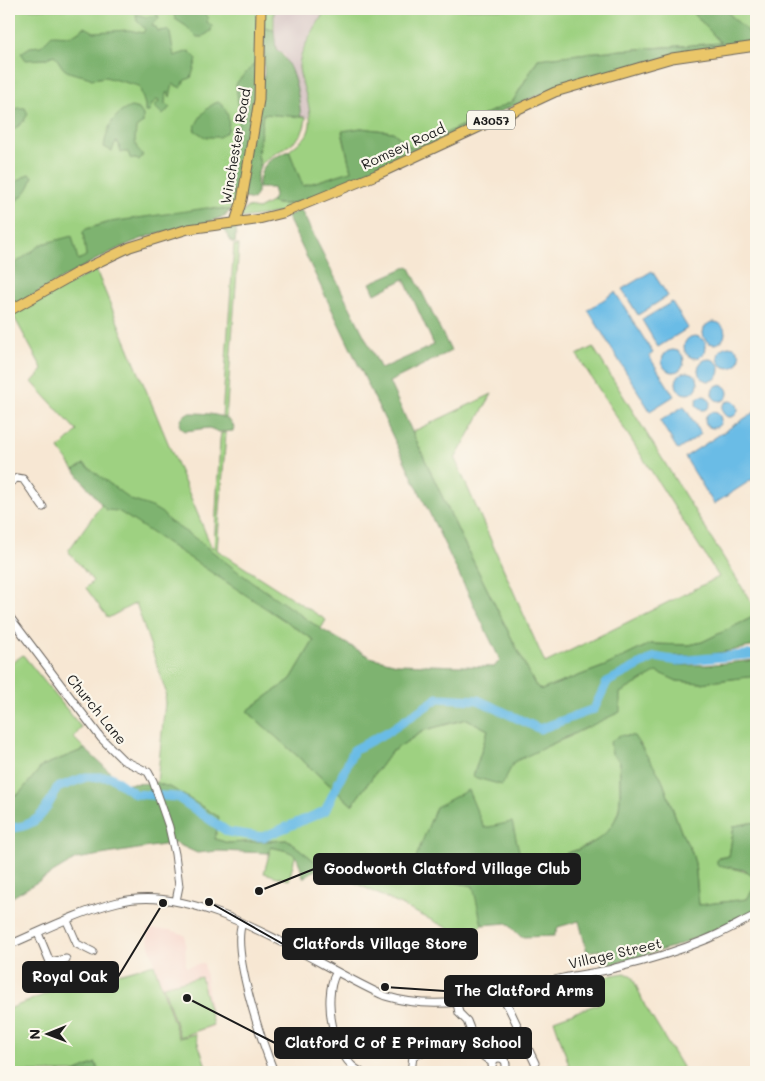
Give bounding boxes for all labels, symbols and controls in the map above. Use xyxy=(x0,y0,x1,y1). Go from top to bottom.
street label: Winchester Road xyxy=(215,87,255,205)
road number: A3057 xyxy=(467,110,515,130)
street label: Romsey Road xyxy=(358,118,448,174)
street label: Church Lane xyxy=(63,670,131,748)
callout: Goodworth Clatford Village Club xyxy=(314,854,580,884)
text: Goodworth Clatford Village Club xyxy=(324,858,570,878)
callout: Clatfords Village Store xyxy=(283,929,477,959)
text: Clatfords Village Store xyxy=(293,933,467,953)
street label: Village Street xyxy=(567,933,663,973)
callout: Royal Oak xyxy=(23,962,118,992)
text: Royal Oak xyxy=(32,966,108,986)
callout: The Clatford Arms xyxy=(445,976,604,1006)
text: The Clatford Arms xyxy=(455,980,593,1000)
north arrow xyxy=(22,1008,72,1058)
callout: Clatford C of E Primary School xyxy=(275,1028,531,1058)
text: N xyxy=(25,1029,44,1040)
text: Clatford C of E Primary School xyxy=(285,1032,521,1052)

